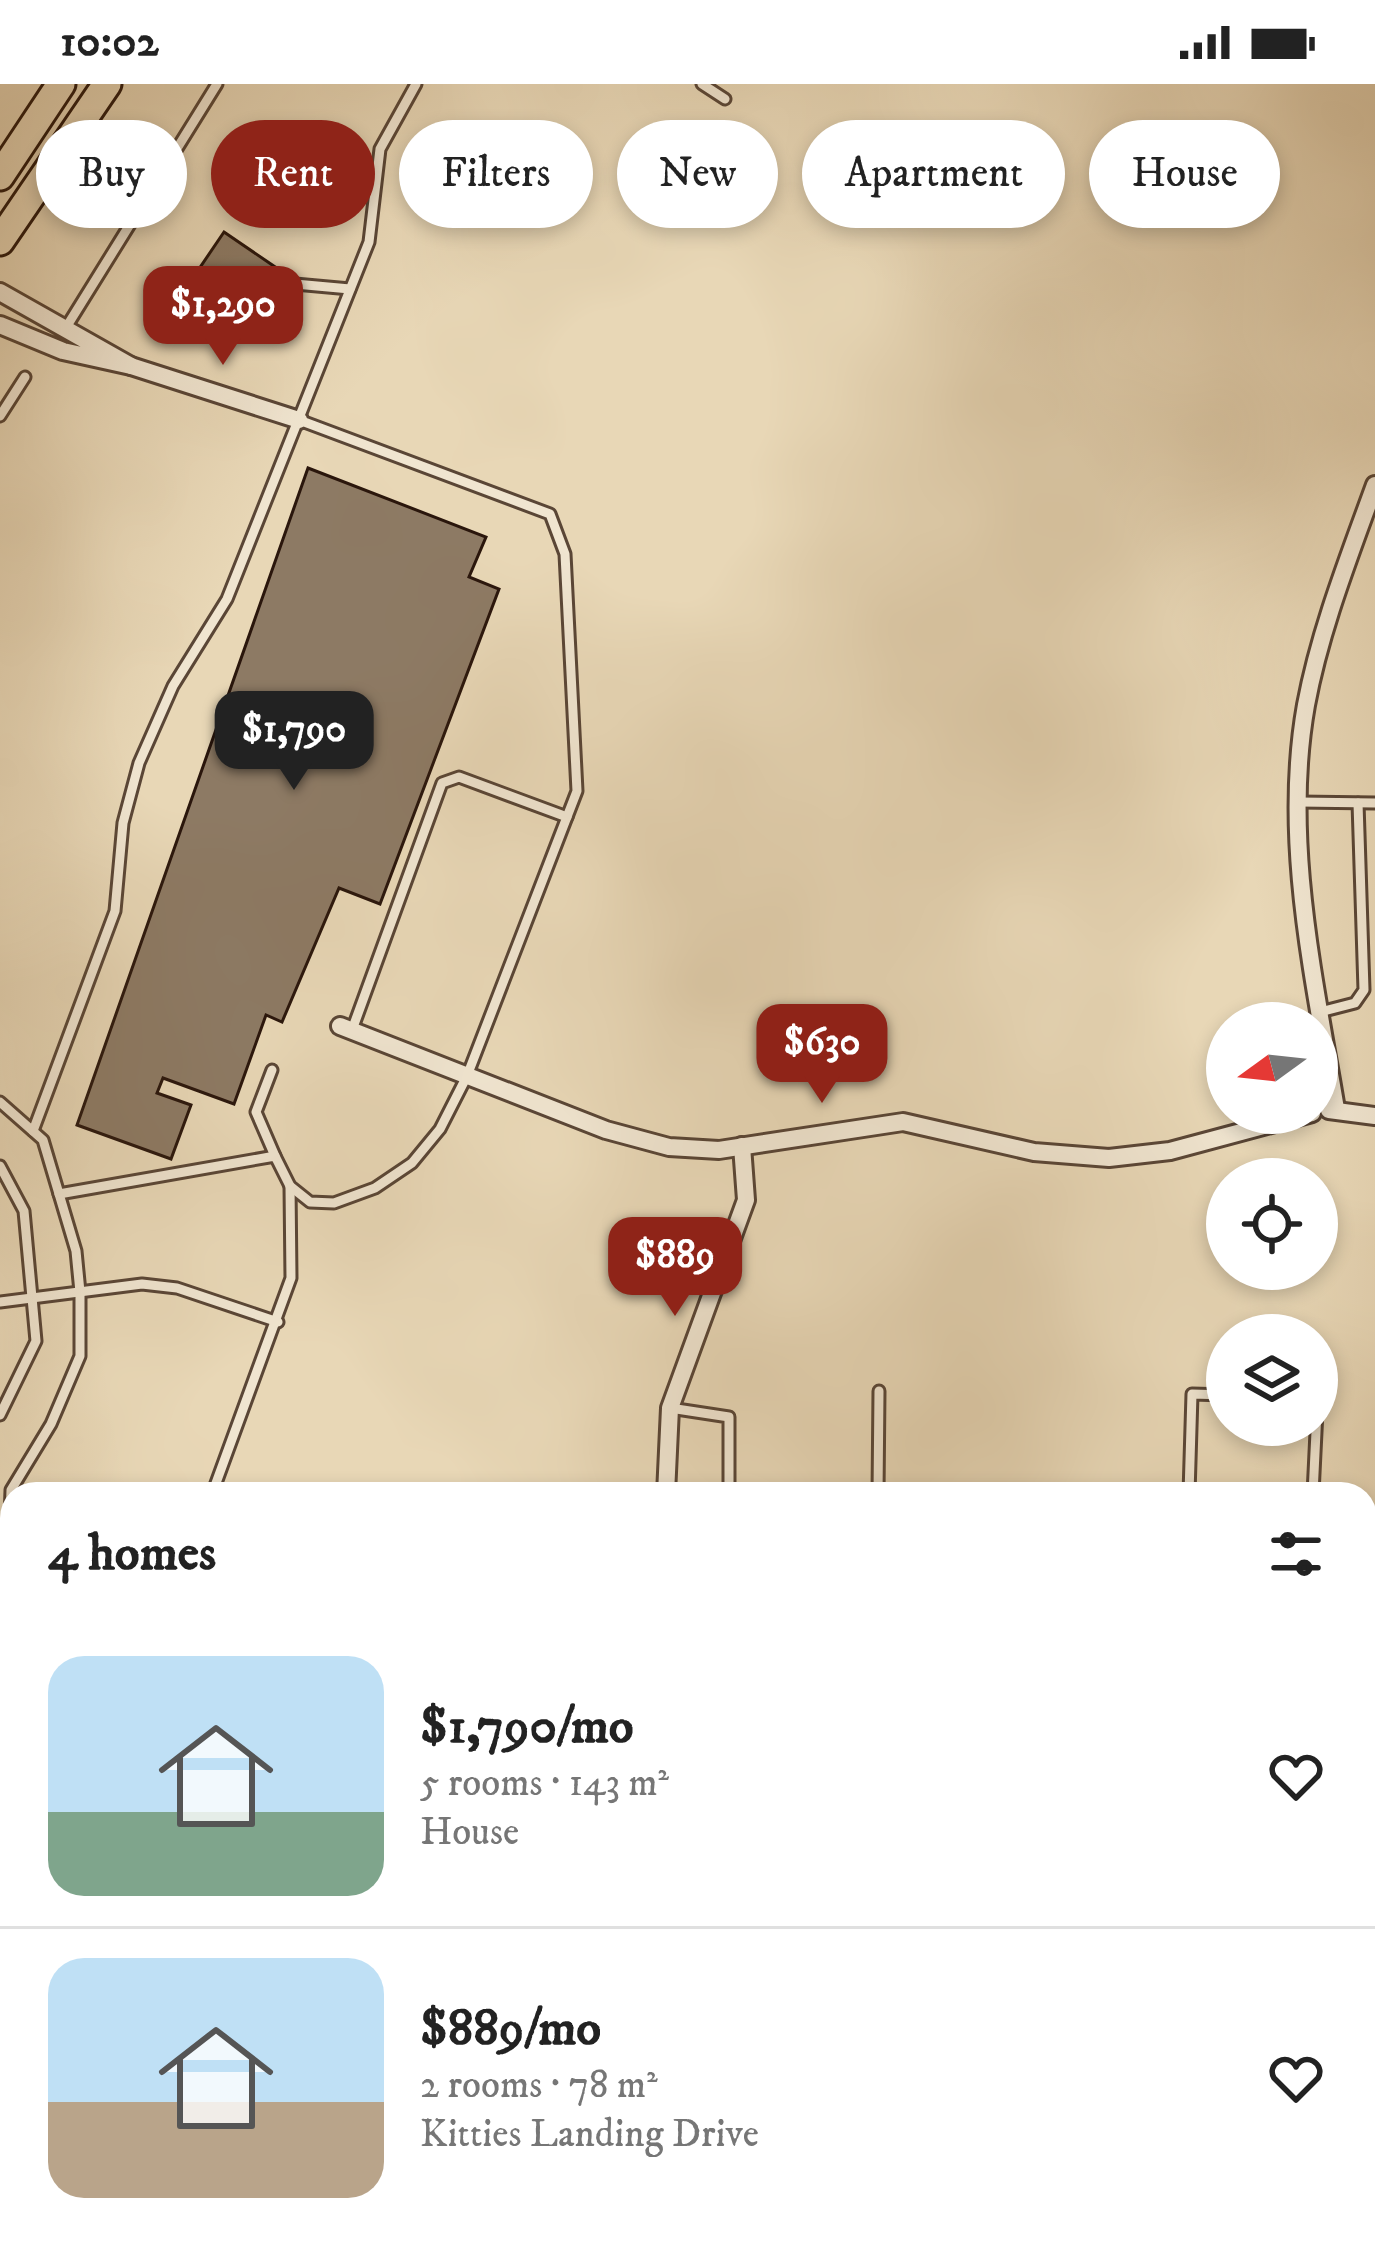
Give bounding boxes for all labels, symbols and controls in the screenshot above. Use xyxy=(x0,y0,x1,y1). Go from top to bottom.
text: 10:02 xyxy=(60,14,159,70)
chip: Buy xyxy=(36,120,187,228)
chip: Rent xyxy=(211,120,375,228)
chip: Filters xyxy=(399,120,593,228)
chip: New xyxy=(617,120,778,228)
chip: Apartment xyxy=(802,120,1065,228)
chip: House xyxy=(1089,120,1280,228)
pin: $1,290 xyxy=(125,266,321,368)
text: $1,290 xyxy=(170,280,276,329)
pin: $1,790 xyxy=(196,691,392,793)
text: $1,790 xyxy=(242,705,346,754)
north arrow xyxy=(1206,1002,1338,1134)
map controls xyxy=(1206,1002,1338,1446)
pin: $630 xyxy=(751,1004,893,1106)
text: $630 xyxy=(783,1018,861,1067)
button: locate xyxy=(1206,1158,1338,1290)
pin: $889 xyxy=(604,1217,746,1319)
text: $889 xyxy=(635,1231,715,1280)
button: layers xyxy=(1206,1314,1338,1446)
icon: filters xyxy=(1263,1521,1329,1587)
text: 4 homes xyxy=(48,1522,216,1586)
text: $1,790/mo xyxy=(420,1695,634,1759)
icon: home xyxy=(144,1704,288,1848)
icon: heart xyxy=(1263,1743,1329,1809)
text: 5 rooms · 143 m² xyxy=(420,1759,669,1808)
text: House xyxy=(420,1808,519,1857)
text: $889/mo xyxy=(420,1997,601,2061)
icon: home xyxy=(144,2006,288,2150)
icon: heart xyxy=(1263,2045,1329,2111)
text: 2 rooms · 78 m² xyxy=(420,2061,658,2110)
text: Kitties Landing Drive xyxy=(420,2110,759,2159)

